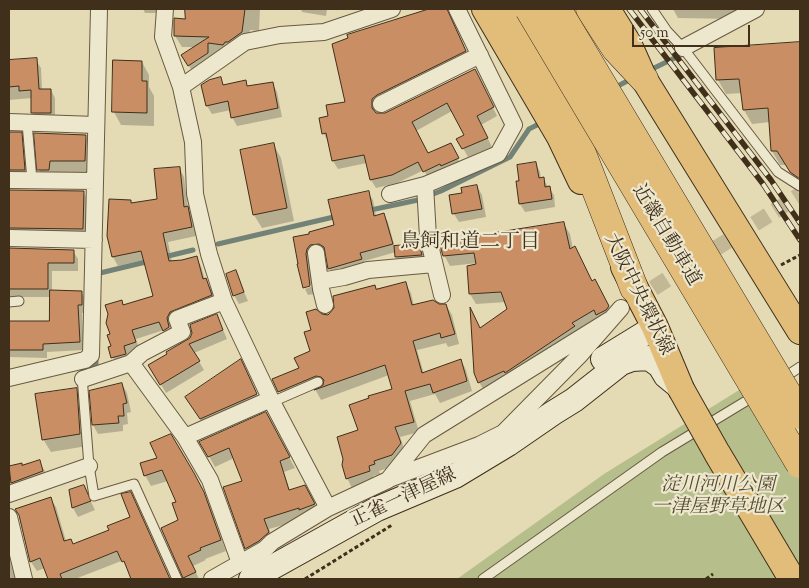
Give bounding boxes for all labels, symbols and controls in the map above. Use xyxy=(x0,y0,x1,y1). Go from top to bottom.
scale bar xyxy=(634,15,752,47)
text: 50 m xyxy=(640,23,669,44)
street label: 近畿自動車道 xyxy=(626,181,704,291)
street label: 大阪中央環状線 xyxy=(598,230,676,360)
district label: 鳥飼和道二丁目 xyxy=(400,232,540,256)
street label: 正雀一津屋線 xyxy=(348,465,460,533)
park label: 淀川河川公園 一津屋野草地区 xyxy=(652,476,784,520)

